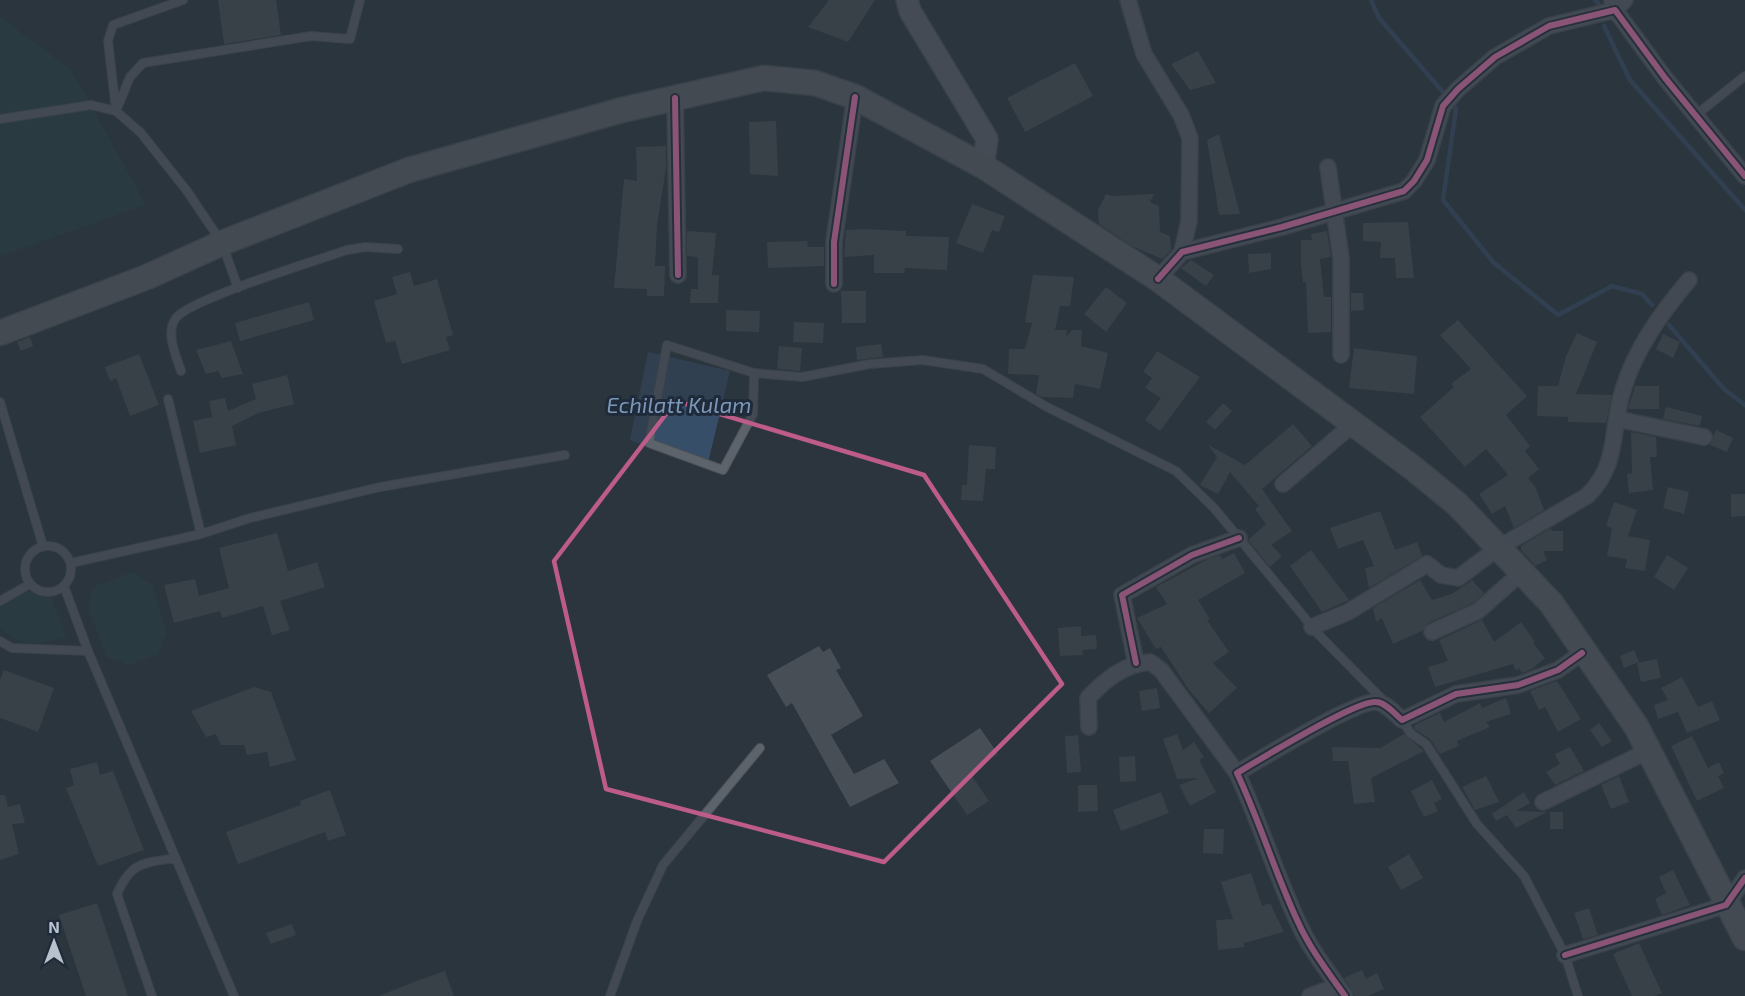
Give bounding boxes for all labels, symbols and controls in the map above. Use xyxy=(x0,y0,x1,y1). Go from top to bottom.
water label: Echilatt Kulam xyxy=(606,391,752,417)
north arrow xyxy=(24,912,84,972)
text: N xyxy=(48,917,60,936)

